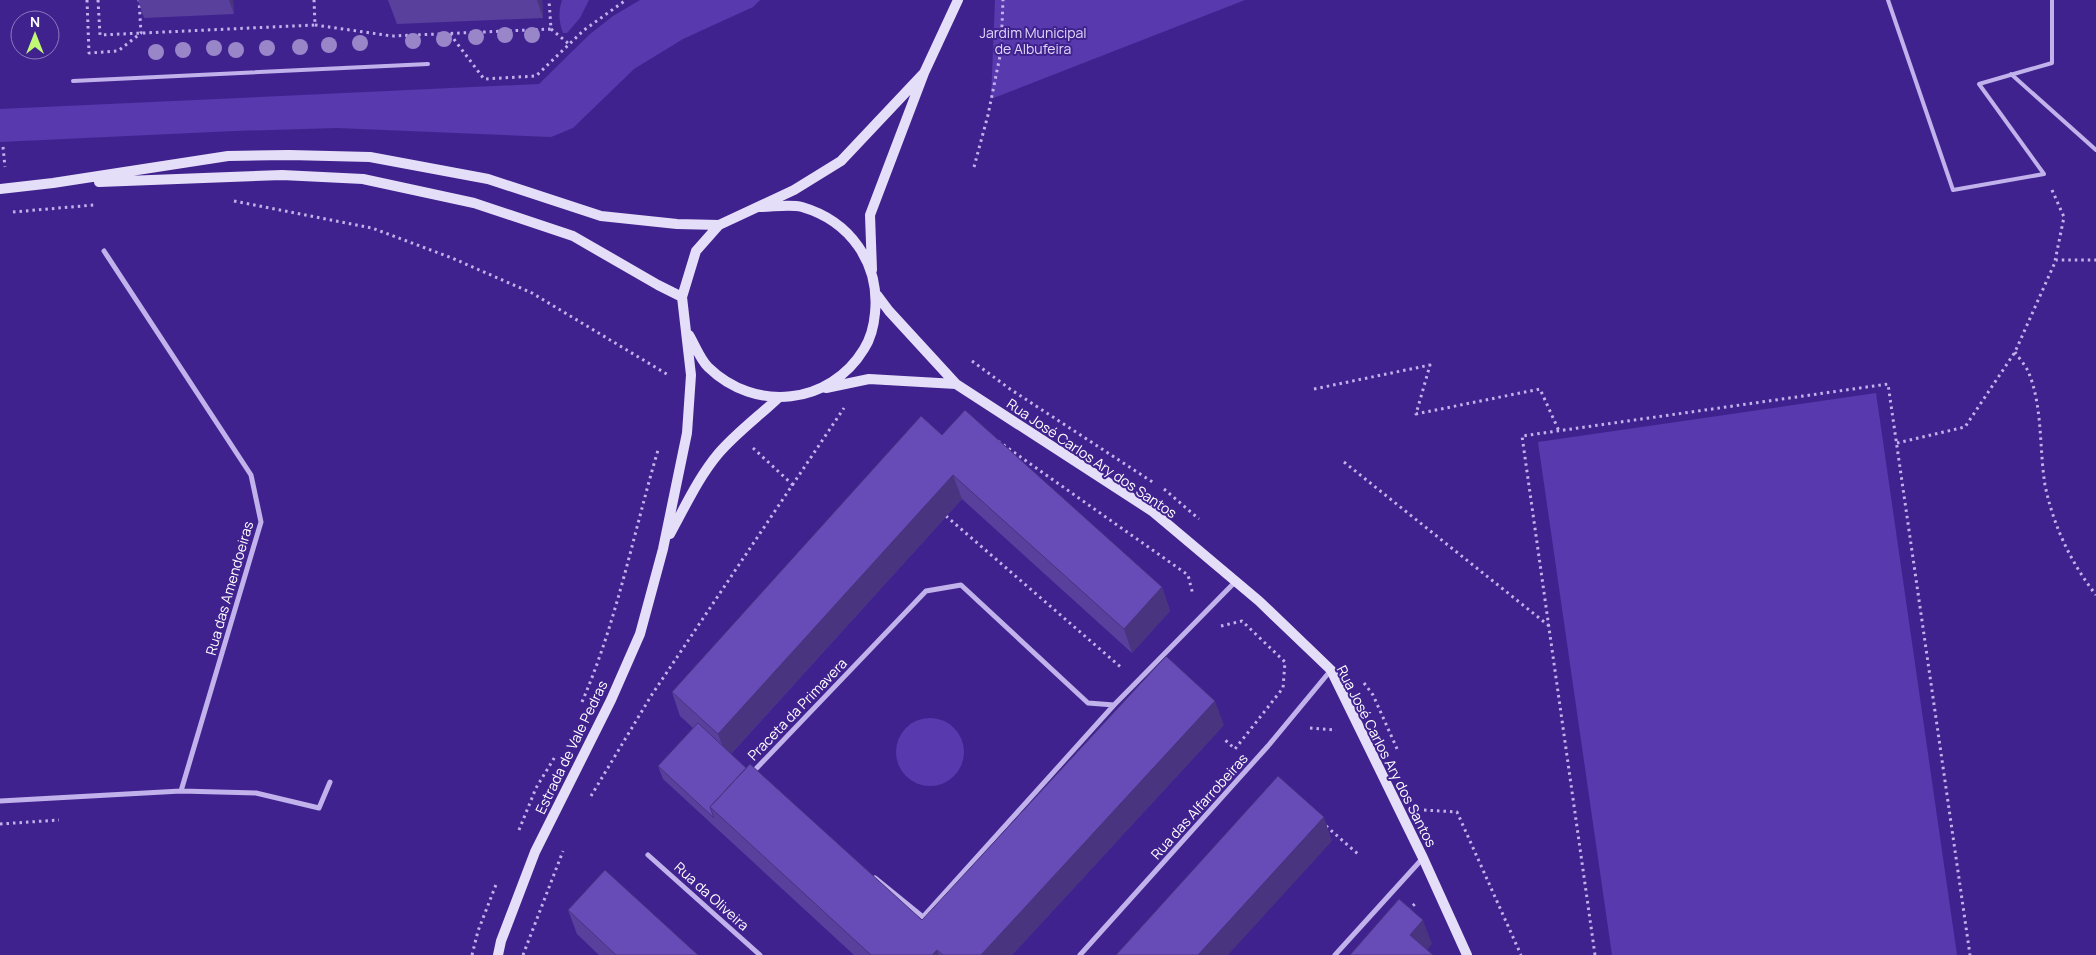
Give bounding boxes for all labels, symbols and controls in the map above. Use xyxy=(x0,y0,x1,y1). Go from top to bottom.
north arrow xyxy=(10,10,60,60)
text: N xyxy=(30,12,40,31)
park label: Jardim Municipal de Albufeira xyxy=(979,23,1087,58)
street label: Rua José Carlos Ary dos Santos xyxy=(1003,394,1181,522)
street label: Rua das Amendoeiras xyxy=(201,519,257,657)
street label: Praceta da Primavera xyxy=(743,654,851,764)
street label: Rua José Carlos Ary dos Santos xyxy=(1333,662,1441,850)
street label: Estrada de Vale Pedras xyxy=(530,677,612,817)
street label: Rua das Alfarrobeiras xyxy=(1146,749,1252,863)
street label: Rua da Oliveira xyxy=(671,857,753,935)

